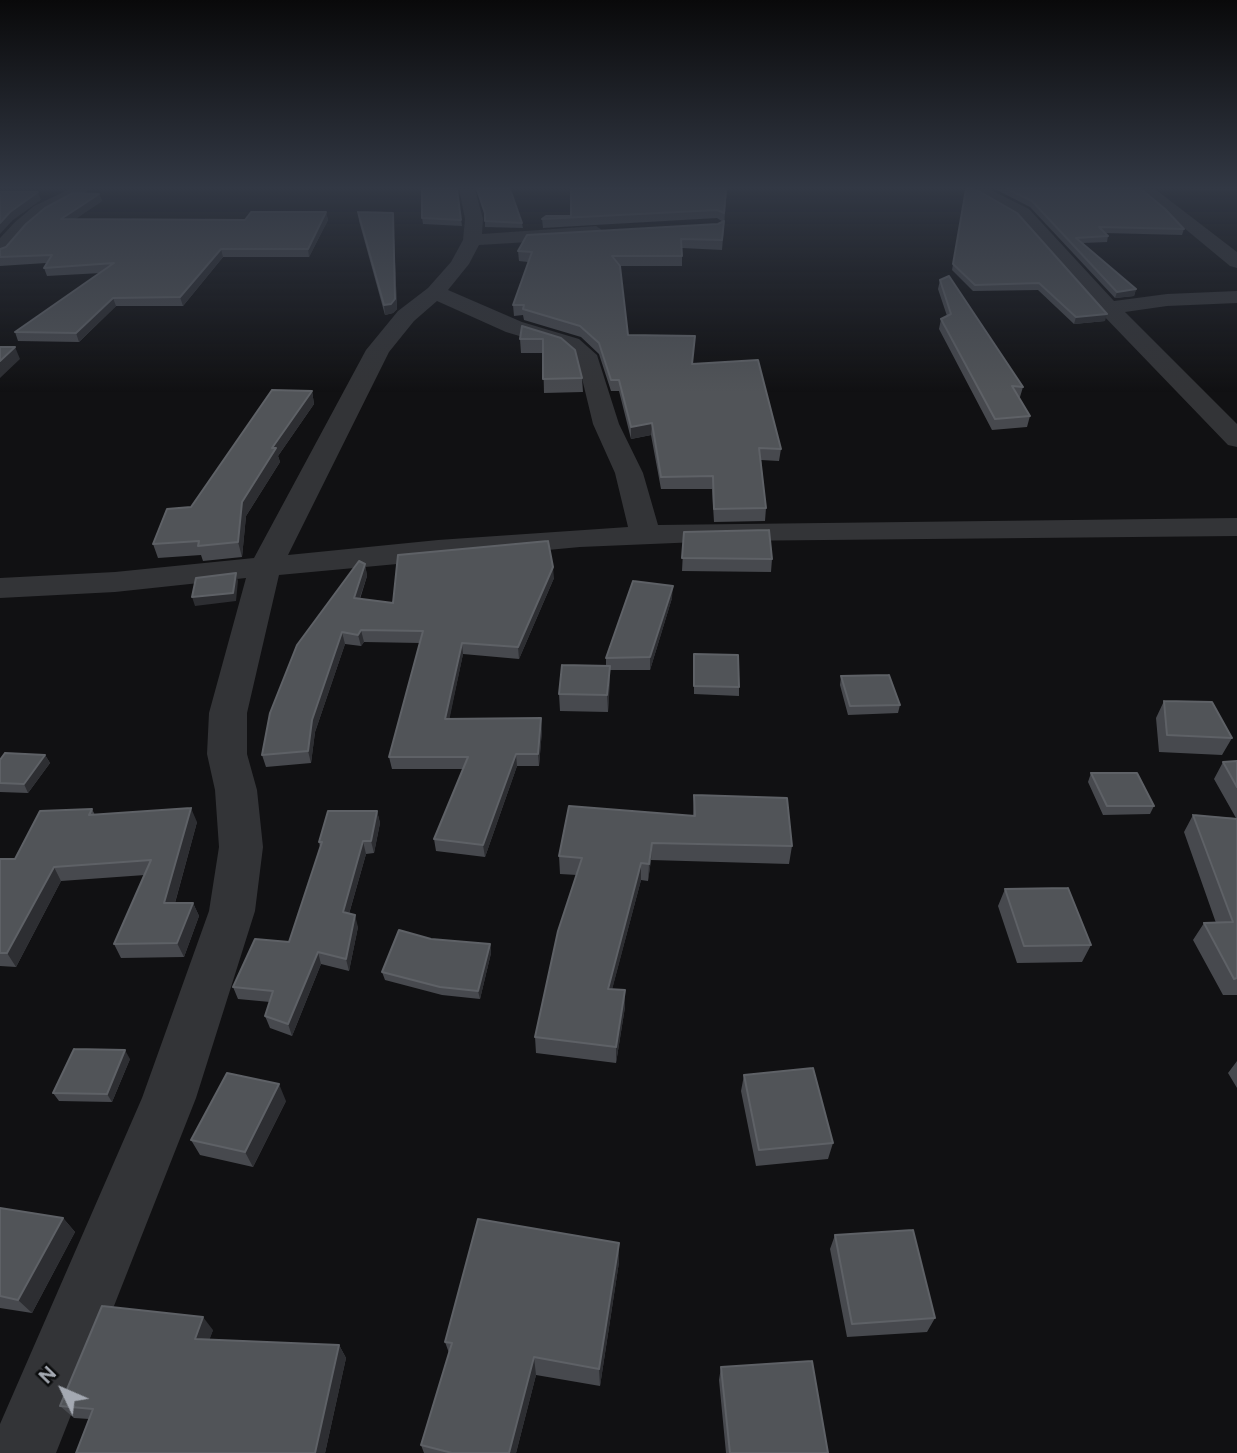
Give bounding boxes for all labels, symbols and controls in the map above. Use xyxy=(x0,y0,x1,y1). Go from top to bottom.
north arrow xyxy=(28,1355,98,1425)
text: N xyxy=(34,1362,61,1388)

